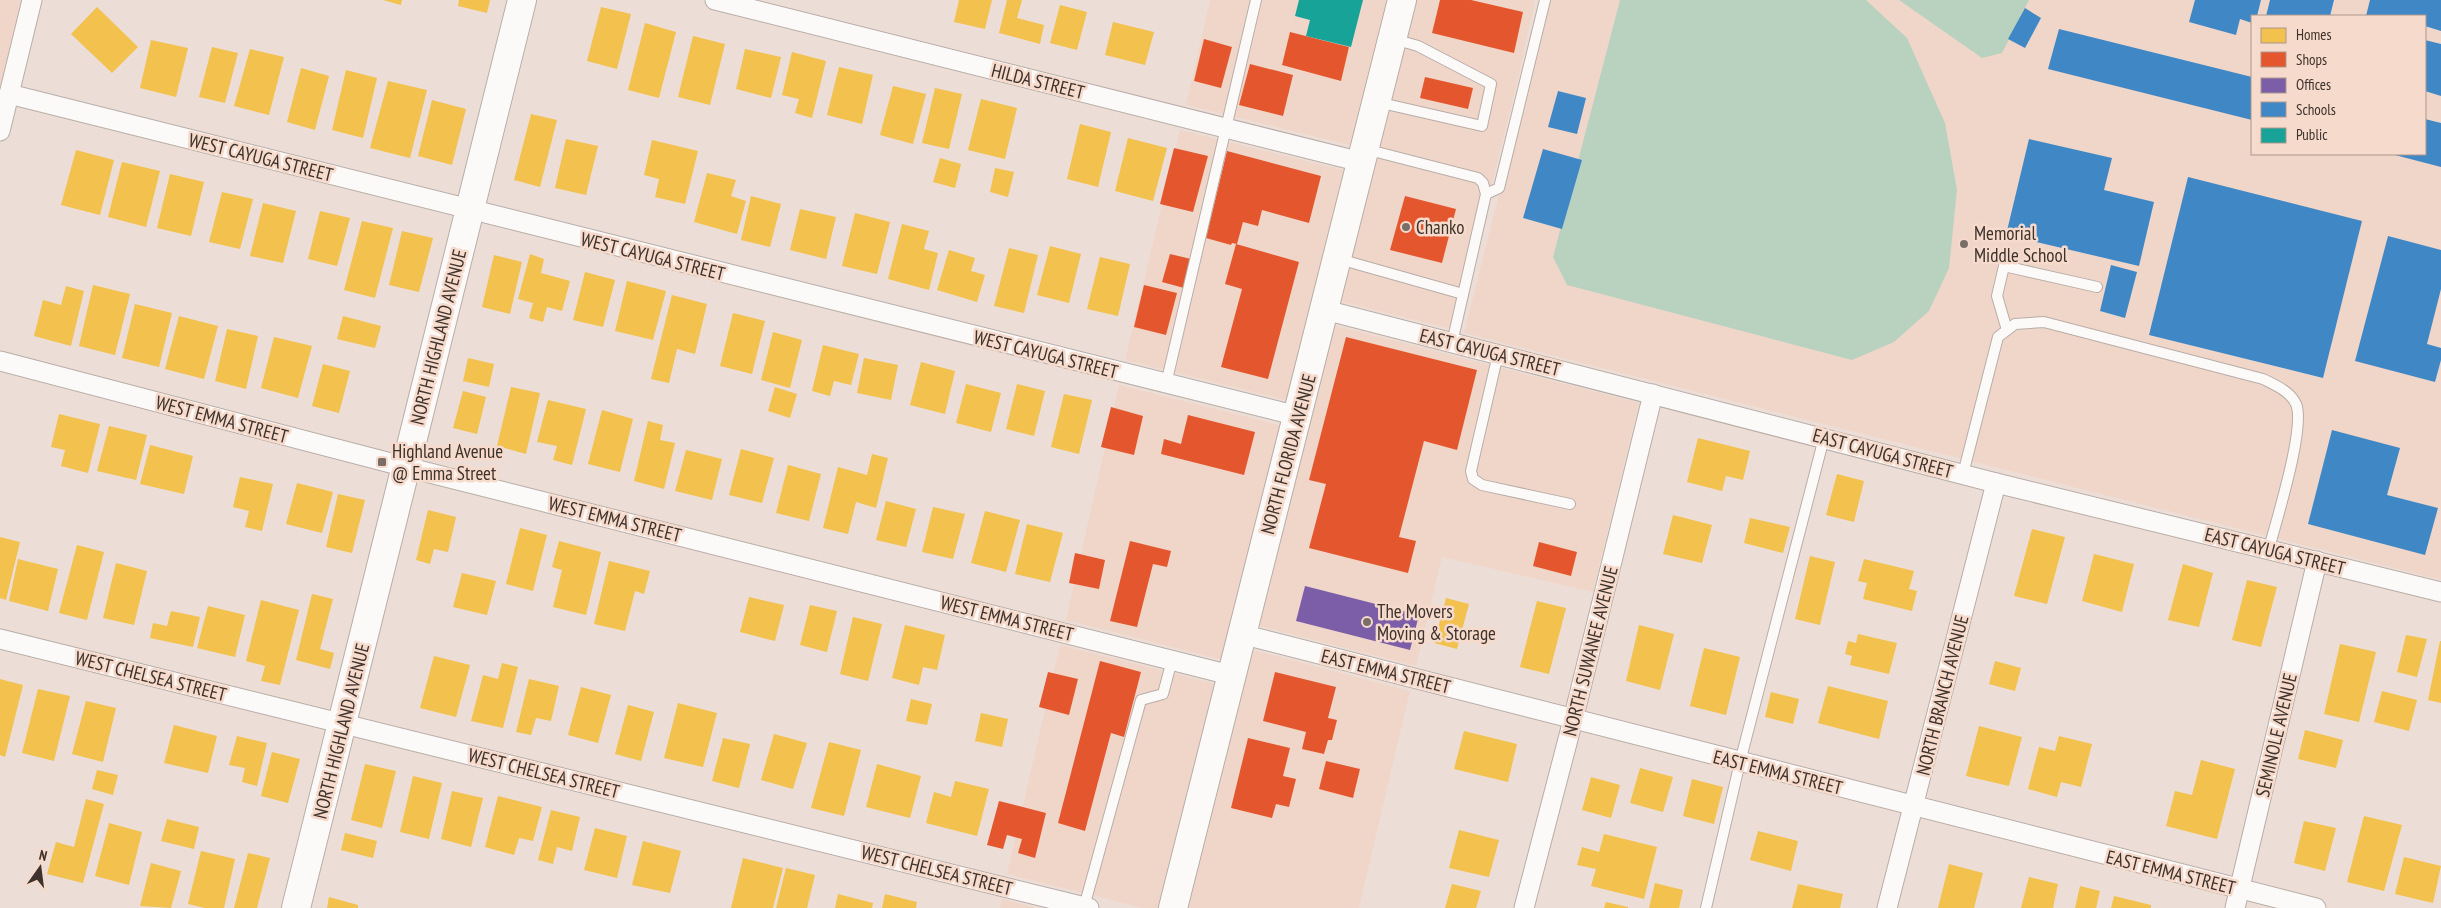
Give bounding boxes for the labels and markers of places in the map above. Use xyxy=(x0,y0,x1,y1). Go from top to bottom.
place label: Chanko xyxy=(1416,215,1464,239)
marker: Chanko xyxy=(1400,221,1412,233)
place label: Memorial Middle School xyxy=(1974,221,2068,267)
marker: Memorial Middle School xyxy=(1958,238,1970,250)
place label: Highland Avenue @ Emma Street xyxy=(392,439,503,485)
marker: Highland Avenue @ Emma Street xyxy=(376,456,388,468)
place label: The Movers Moving & Storage xyxy=(1377,599,1496,645)
marker: The Movers Moving & Storage xyxy=(1361,616,1373,628)

